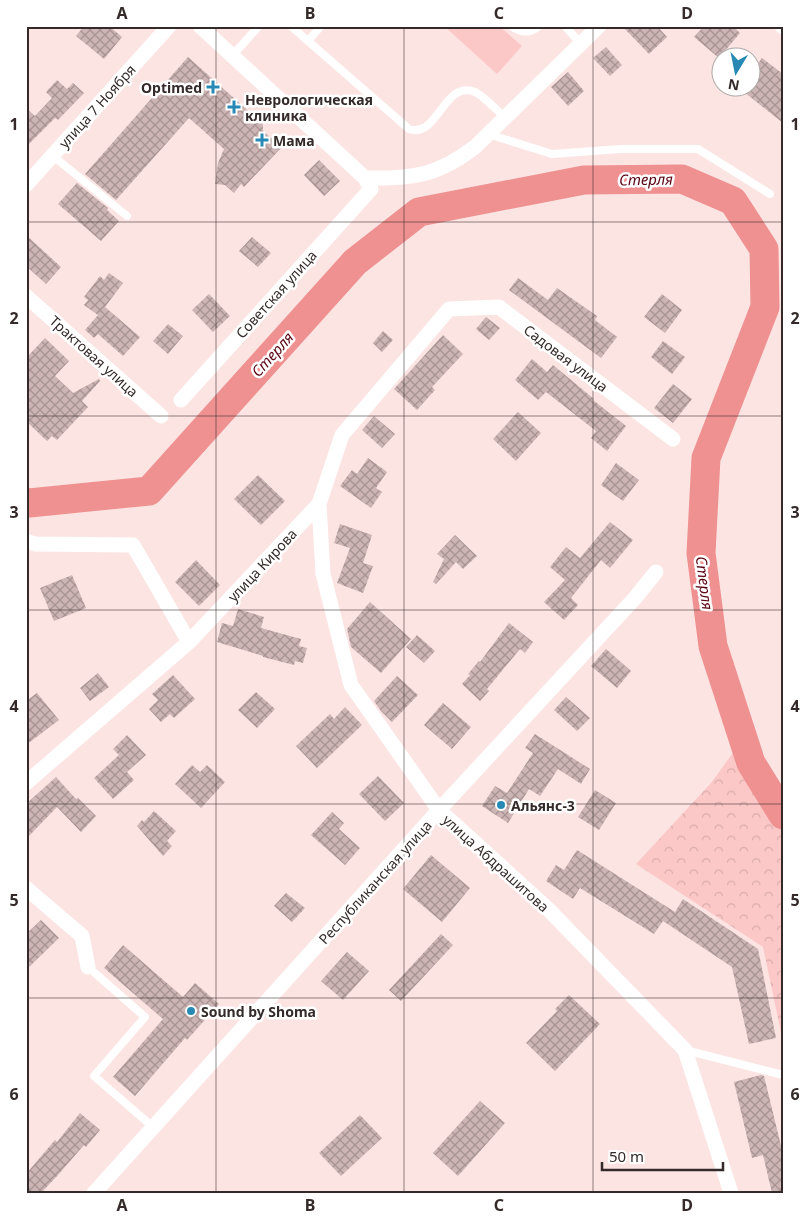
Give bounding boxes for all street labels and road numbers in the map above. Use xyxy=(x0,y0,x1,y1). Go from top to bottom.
street label: улица 7 Ноября xyxy=(54,60,140,152)
street label: Советская улица xyxy=(231,246,321,342)
street label: Трактовая улица xyxy=(46,311,142,401)
street label: Садовая улица xyxy=(520,320,612,396)
street label: улица Кирова xyxy=(223,524,301,606)
street label: улица Абдрашитова xyxy=(439,810,553,916)
street label: Республиканская улица xyxy=(314,816,436,948)

